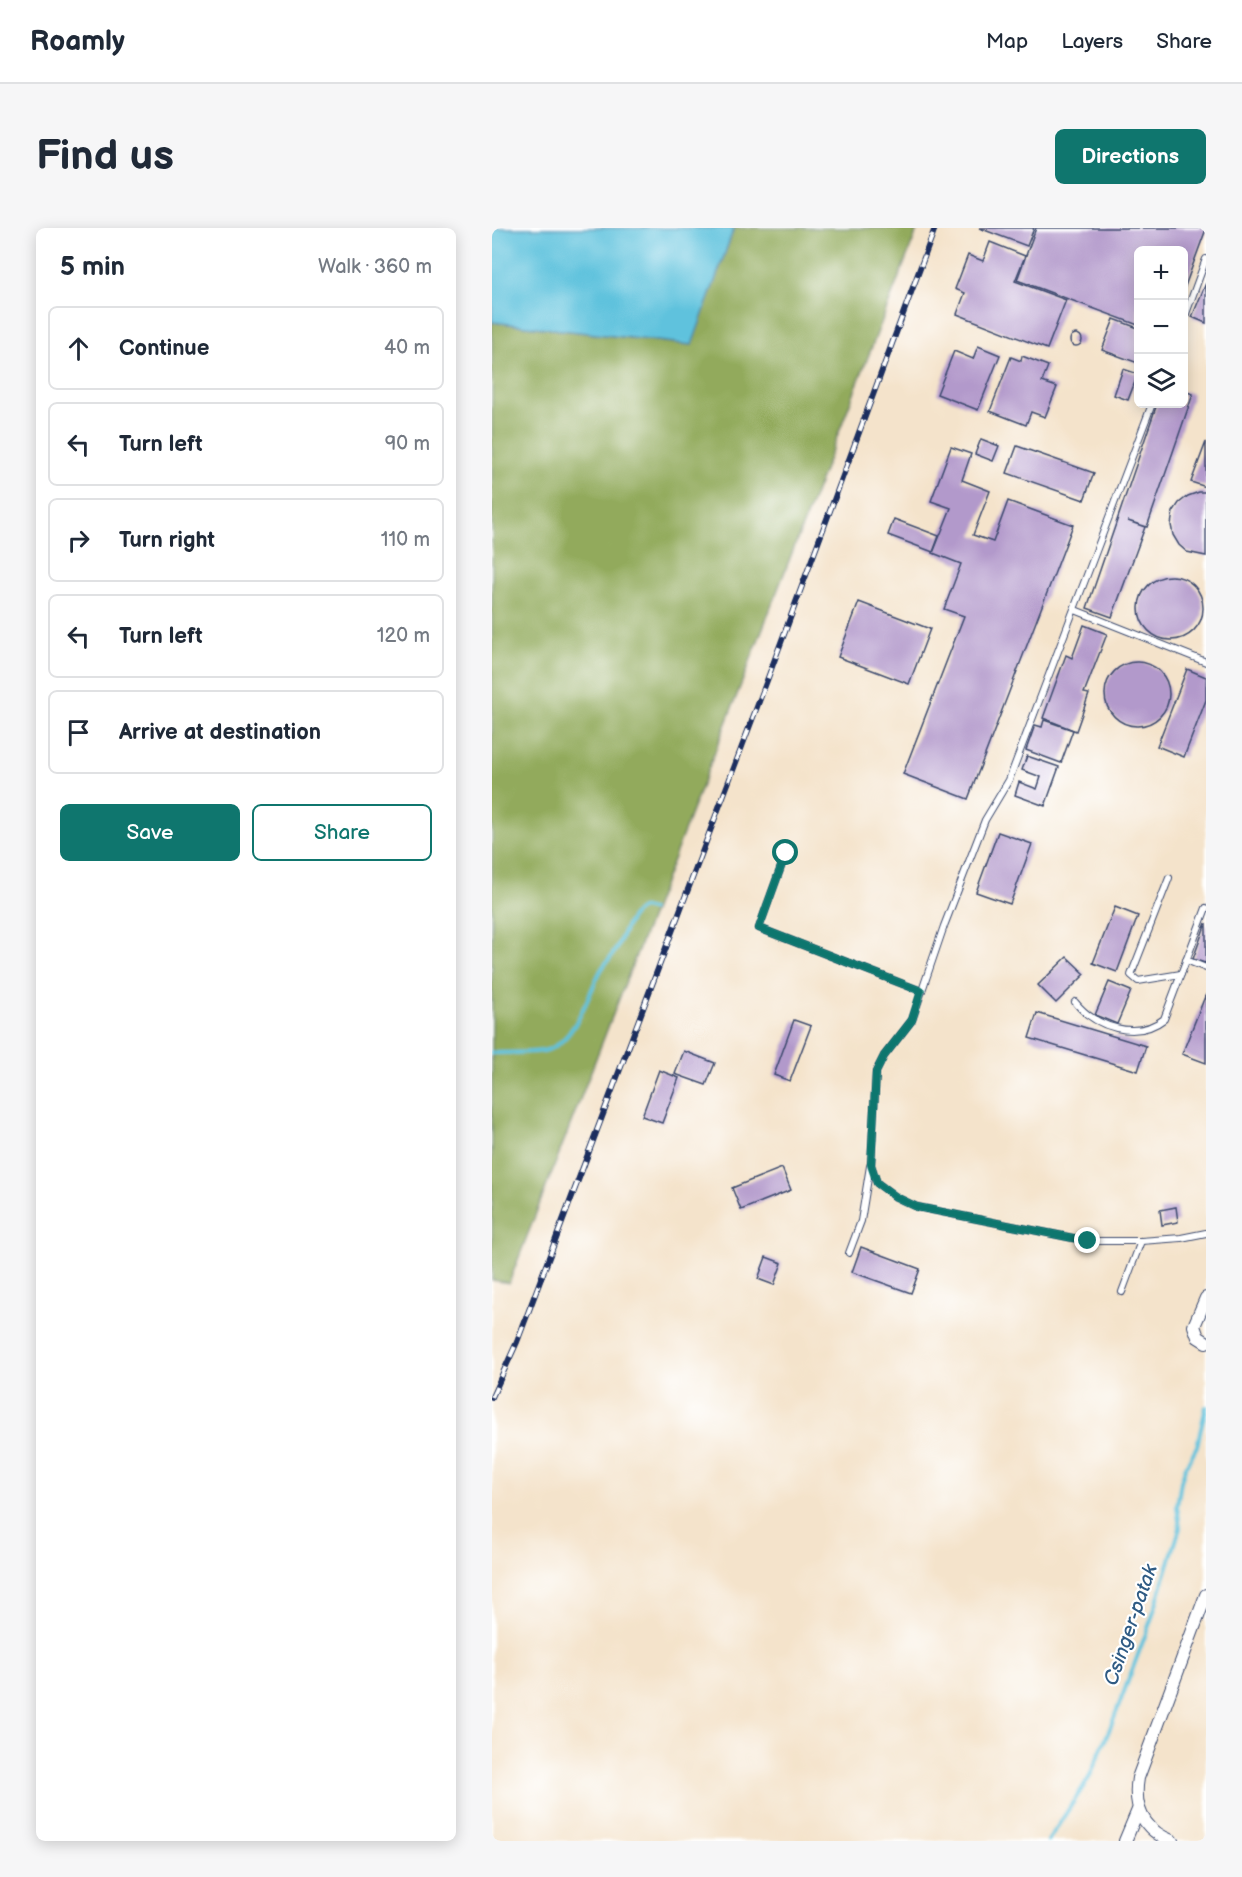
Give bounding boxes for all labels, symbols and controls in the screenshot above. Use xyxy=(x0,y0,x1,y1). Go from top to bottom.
text: Roamly xyxy=(30,25,125,58)
text: Map xyxy=(986,29,1028,54)
text: Layers xyxy=(1061,29,1123,54)
text: Share xyxy=(1156,29,1212,54)
button: Directions xyxy=(1055,129,1206,184)
text: Find us xyxy=(36,131,174,182)
map controls xyxy=(1134,246,1188,408)
button: + xyxy=(1134,246,1188,300)
text: 5 min xyxy=(60,252,125,283)
text: Walk · 360 m xyxy=(318,255,432,279)
button: − xyxy=(1134,300,1188,354)
icon: ahead xyxy=(62,332,95,365)
text: Continue xyxy=(119,335,209,362)
text: 40 m xyxy=(384,336,430,360)
button: layers xyxy=(1134,354,1188,408)
icon: left xyxy=(62,428,95,461)
text: Turn left xyxy=(119,431,203,458)
text: 90 m xyxy=(385,432,430,456)
icon: right xyxy=(62,524,95,557)
text: Turn right xyxy=(119,527,215,554)
text: 110 m xyxy=(381,528,430,552)
icon: left xyxy=(62,620,95,653)
text: Turn left xyxy=(119,623,203,650)
text: 120 m xyxy=(377,624,430,648)
icon: arrive xyxy=(62,716,95,749)
text: Arrive at destination xyxy=(119,719,321,746)
button: Save xyxy=(60,804,240,861)
button: Share xyxy=(252,804,432,861)
route start xyxy=(772,839,798,865)
route end xyxy=(1074,1227,1100,1253)
water label: Csinger-patak xyxy=(1099,1560,1163,1689)

